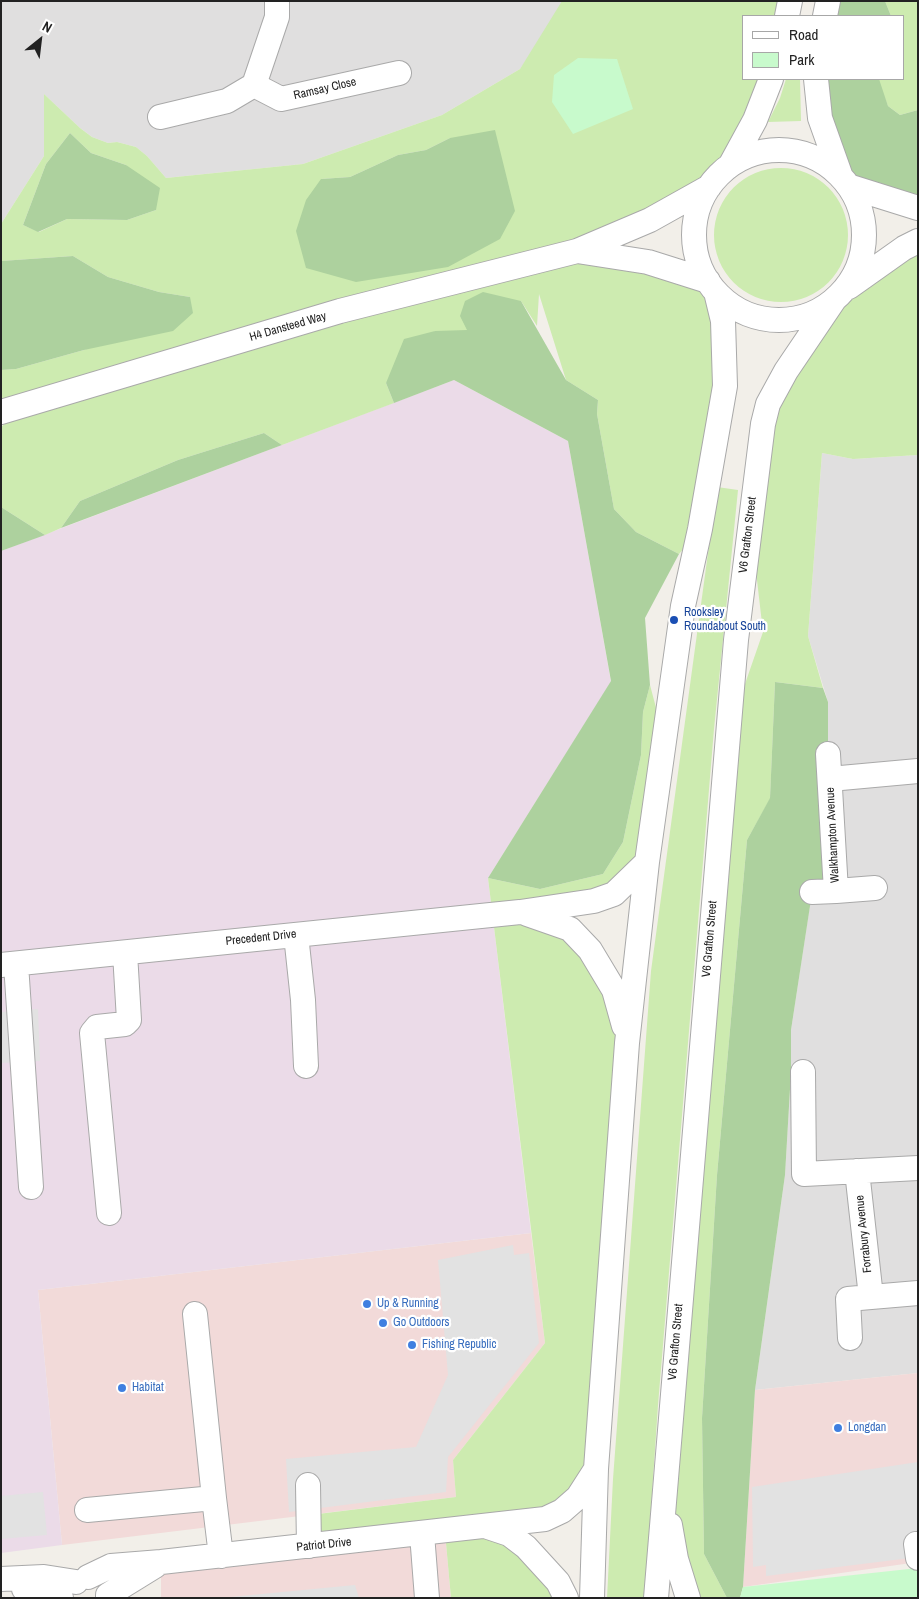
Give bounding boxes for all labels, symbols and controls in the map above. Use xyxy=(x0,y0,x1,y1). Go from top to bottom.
north arrow xyxy=(15,15,65,65)
legend xyxy=(742,15,904,80)
text: N xyxy=(39,17,55,37)
text: Road xyxy=(789,24,818,45)
text: Park xyxy=(789,49,814,70)
street label: Ramsay Close xyxy=(292,75,358,103)
street label: H4 Dansteed Way xyxy=(248,309,328,345)
street label: V6 Grafton Street xyxy=(736,496,760,574)
place label: Rooksley Roundabout South xyxy=(684,606,766,634)
marker: Rooksley Roundabout South xyxy=(668,614,680,626)
street label: Walkhampton Avenue xyxy=(823,787,843,883)
street label: V6 Grafton Street xyxy=(699,900,721,978)
street label: Precedent Drive xyxy=(225,927,297,949)
street label: Forrabury Avenue xyxy=(853,1194,875,1274)
place label: Up & Running xyxy=(377,1297,439,1311)
marker: Up & Running xyxy=(361,1298,373,1310)
street label: V6 Grafton Street xyxy=(665,1303,687,1381)
place label: Go Outdoors xyxy=(393,1316,449,1330)
marker: Go Outdoors xyxy=(377,1317,389,1329)
place label: Fishing Republic xyxy=(422,1338,496,1352)
marker: Fishing Republic xyxy=(406,1339,418,1351)
place label: Habitat xyxy=(132,1381,164,1395)
marker: Habitat xyxy=(116,1382,128,1394)
place label: Longdan xyxy=(848,1421,886,1435)
marker: Longdan xyxy=(832,1422,844,1434)
street label: Patriot Drive xyxy=(296,1535,352,1555)

